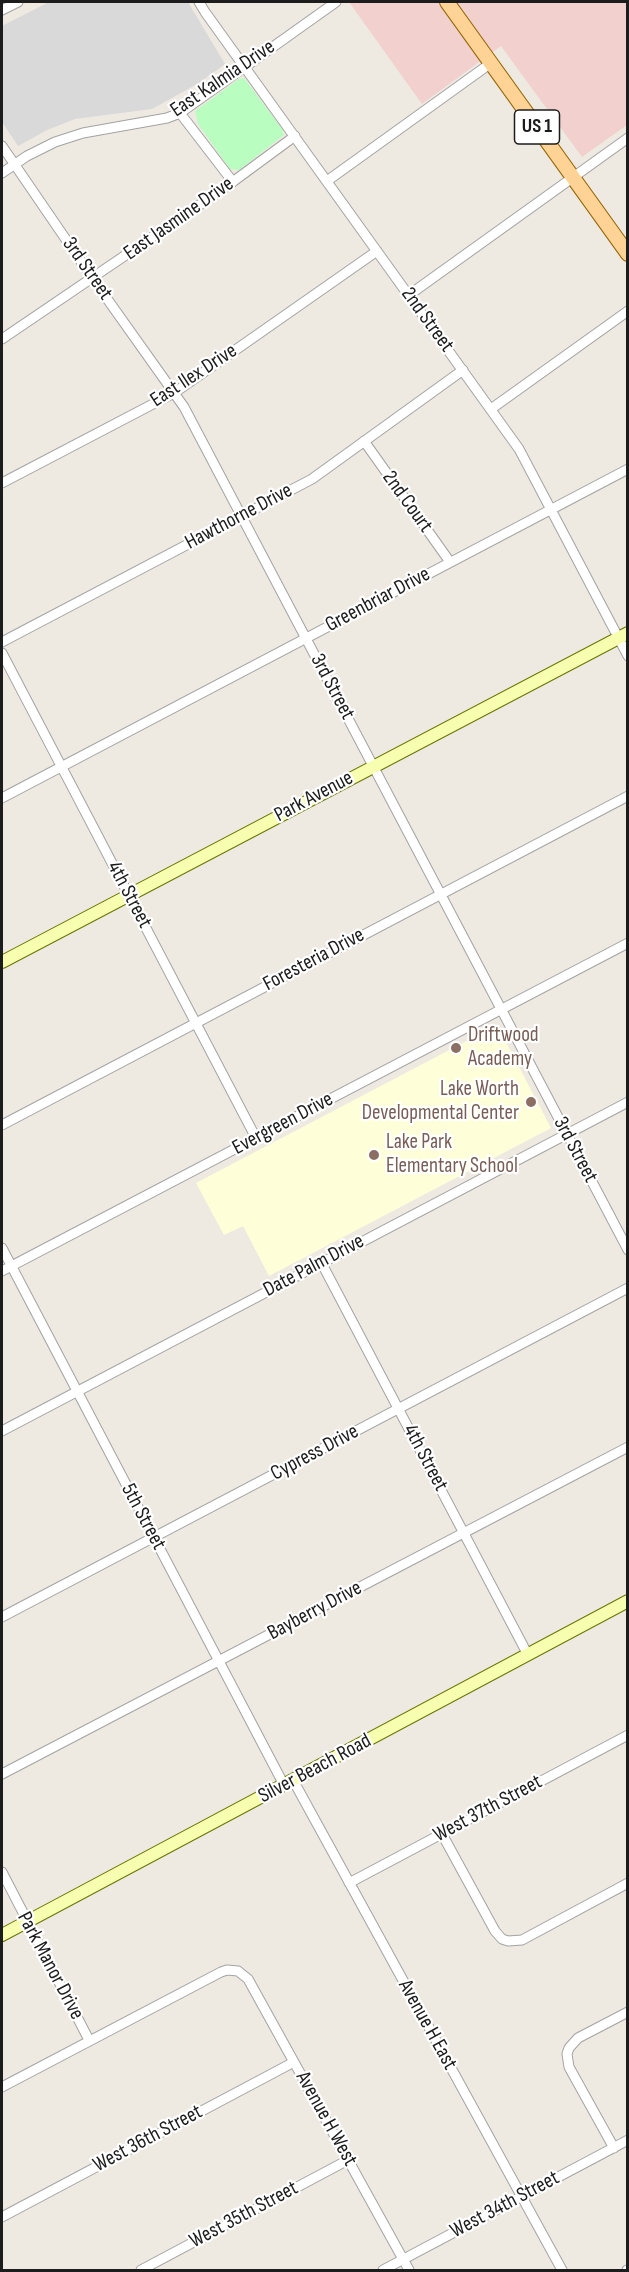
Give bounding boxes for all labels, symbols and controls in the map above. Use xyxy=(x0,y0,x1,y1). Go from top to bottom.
street label: East Kalmia Drive xyxy=(166,35,280,123)
road number: US 1 xyxy=(514,110,560,144)
street label: East Jasmine Drive xyxy=(119,172,239,266)
street label: 3rd Street xyxy=(56,233,118,305)
street label: 2nd Street xyxy=(395,283,459,357)
street label: East Ilex Drive xyxy=(146,339,242,413)
street label: 2nd Court xyxy=(376,466,438,538)
street label: Hawthorne Drive xyxy=(181,478,297,556)
street label: Greenbriar Drive xyxy=(321,562,435,638)
street label: 3rd Street xyxy=(304,650,360,724)
street label: Park Avenue xyxy=(270,766,358,828)
street label: 4th Street xyxy=(101,857,157,933)
street label: Foresteria Drive xyxy=(259,923,369,997)
place label: Driftwood Academy xyxy=(468,1023,539,1073)
marker: Driftwood Academy xyxy=(449,1041,463,1055)
place label: Lake Worth Developmental Center xyxy=(362,1077,519,1127)
street label: Evergreen Drive xyxy=(228,1087,338,1161)
marker: Lake Worth Developmental Center xyxy=(524,1095,538,1109)
street label: 3rd Street xyxy=(547,1113,603,1187)
place label: Lake Park Elementary School xyxy=(386,1130,518,1180)
marker: Lake Park Elementary School xyxy=(367,1148,381,1162)
street label: Date Palm Drive xyxy=(259,1229,369,1303)
street label: Cypress Drive xyxy=(267,1419,363,1487)
street label: 4th Street xyxy=(397,1420,453,1496)
street label: 5th Street xyxy=(115,1480,171,1554)
street label: Bayberry Drive xyxy=(264,1576,366,1646)
street label: Silver Beach Road xyxy=(254,1729,376,1809)
street label: West 37th Street xyxy=(429,1770,547,1848)
street label: Park Manor Drive xyxy=(11,1908,89,2024)
street label: Avenue H East xyxy=(392,1976,462,2074)
street label: Avenue H West xyxy=(290,2067,362,2171)
street label: West 36th Street xyxy=(89,2100,207,2178)
street label: West 34th Street xyxy=(446,2166,564,2244)
street label: West 35th Street xyxy=(185,2176,303,2254)

